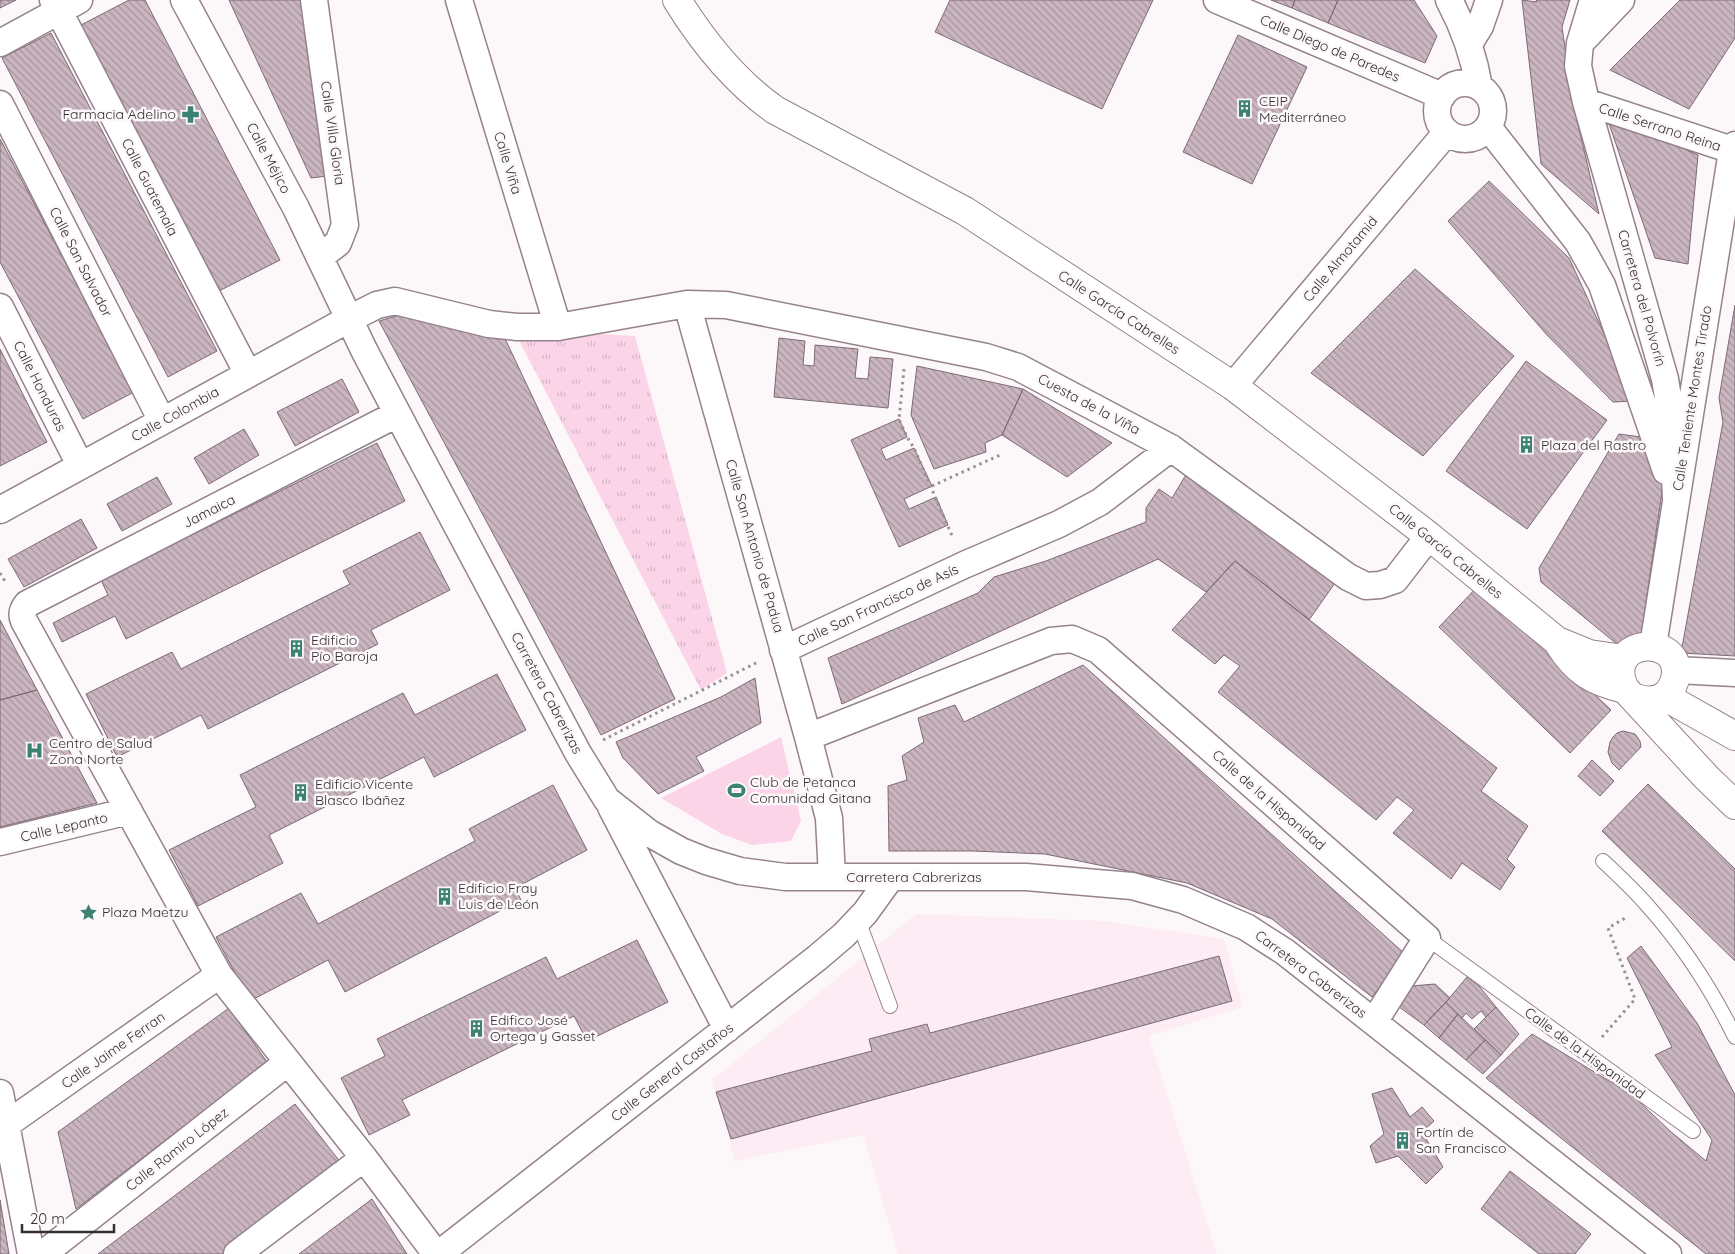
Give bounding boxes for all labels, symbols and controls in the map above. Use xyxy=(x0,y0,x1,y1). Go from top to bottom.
street label: Calle Diego de Paredes xyxy=(1257,10,1403,86)
street label: Calle Villa Gloria xyxy=(317,80,349,186)
place label: CEIP Mediterráneo xyxy=(1259,92,1346,126)
building icon: CEIP Mediterráneo xyxy=(1235,99,1255,119)
street label: Calle Serrano Reina xyxy=(1596,99,1724,155)
pharmacy icon: Farmacia Adelino xyxy=(180,104,200,124)
place label: Farmacia Adelino xyxy=(62,105,176,123)
street label: Calle Méjico xyxy=(243,119,295,197)
street label: Calle Viña xyxy=(490,130,526,196)
street label: Calle Guatemala xyxy=(118,135,182,239)
street label: Calle San Salvador xyxy=(45,204,117,321)
street label: Calle Almotamid xyxy=(1299,212,1381,306)
street label: Carretera del Polvorín xyxy=(1614,228,1670,368)
street label: Calle García Cabrelles xyxy=(1055,266,1183,358)
street label: Calle Teniente Montes Tirado xyxy=(1668,304,1716,492)
street label: Calle Honduras xyxy=(9,338,71,434)
street label: Cuesta de la Viña xyxy=(1035,369,1143,439)
street label: Calle Colombia xyxy=(128,382,222,446)
building icon: Plaza del Rastro xyxy=(1517,435,1537,455)
place label: Plaza del Rastro xyxy=(1541,436,1646,454)
street label: Calle San Antonio de Padua xyxy=(722,457,788,635)
street label: Jamaica xyxy=(180,490,238,532)
street label: Calle García Cabrelles xyxy=(1385,499,1507,603)
street label: Calle San Francisco de Asís xyxy=(795,560,961,650)
street label: Carretera Cabrerizas xyxy=(507,629,587,757)
place label: Edificio Pío Baroja xyxy=(311,631,378,665)
building icon: Edificio Pío Baroja xyxy=(287,638,307,658)
place label: Centro de Salud Zona Norte xyxy=(49,734,152,768)
hospital icon: Centro de Salud Zona Norte xyxy=(25,741,45,761)
street label: Calle de la Hispanidad xyxy=(1209,746,1329,854)
place label: Club de Petanca Comunidad Gitana xyxy=(750,773,871,807)
place label: Edificio Vicente Blasco Ibáñez xyxy=(315,775,413,809)
sports icon: Club de Petanca Comunidad Gitana xyxy=(726,780,746,800)
building icon: Edificio Vicente Blasco Ibáñez xyxy=(291,782,311,802)
street label: Calle Lepanto xyxy=(19,808,109,846)
street label: Carretera Cabrerizas xyxy=(846,868,982,886)
place label: Edificio Fray Luis de León xyxy=(458,879,539,913)
building icon: Edificio Fray Luis de León xyxy=(434,886,454,906)
place icon: Plaza Maetzu xyxy=(78,902,98,922)
place label: Plaza Maetzu xyxy=(102,903,188,921)
street label: Carretera Cabrerizas xyxy=(1252,926,1370,1022)
street label: Calle de la Hispanidad xyxy=(1521,1003,1649,1103)
street label: Calle Jaime Ferran xyxy=(58,1008,168,1092)
place label: Edifico José Ortega y Gasset xyxy=(490,1011,596,1045)
building icon: Edifico José Ortega y Gasset xyxy=(466,1018,486,1038)
street label: Calle General Castaños xyxy=(607,1019,737,1125)
street label: Calle Ramiro López xyxy=(122,1103,232,1195)
place label: Fortín de San Francisco xyxy=(1416,1123,1506,1157)
building icon: Fortín de San Francisco xyxy=(1392,1130,1412,1150)
scale bar xyxy=(22,1202,115,1234)
text: 20 m xyxy=(30,1209,65,1228)

